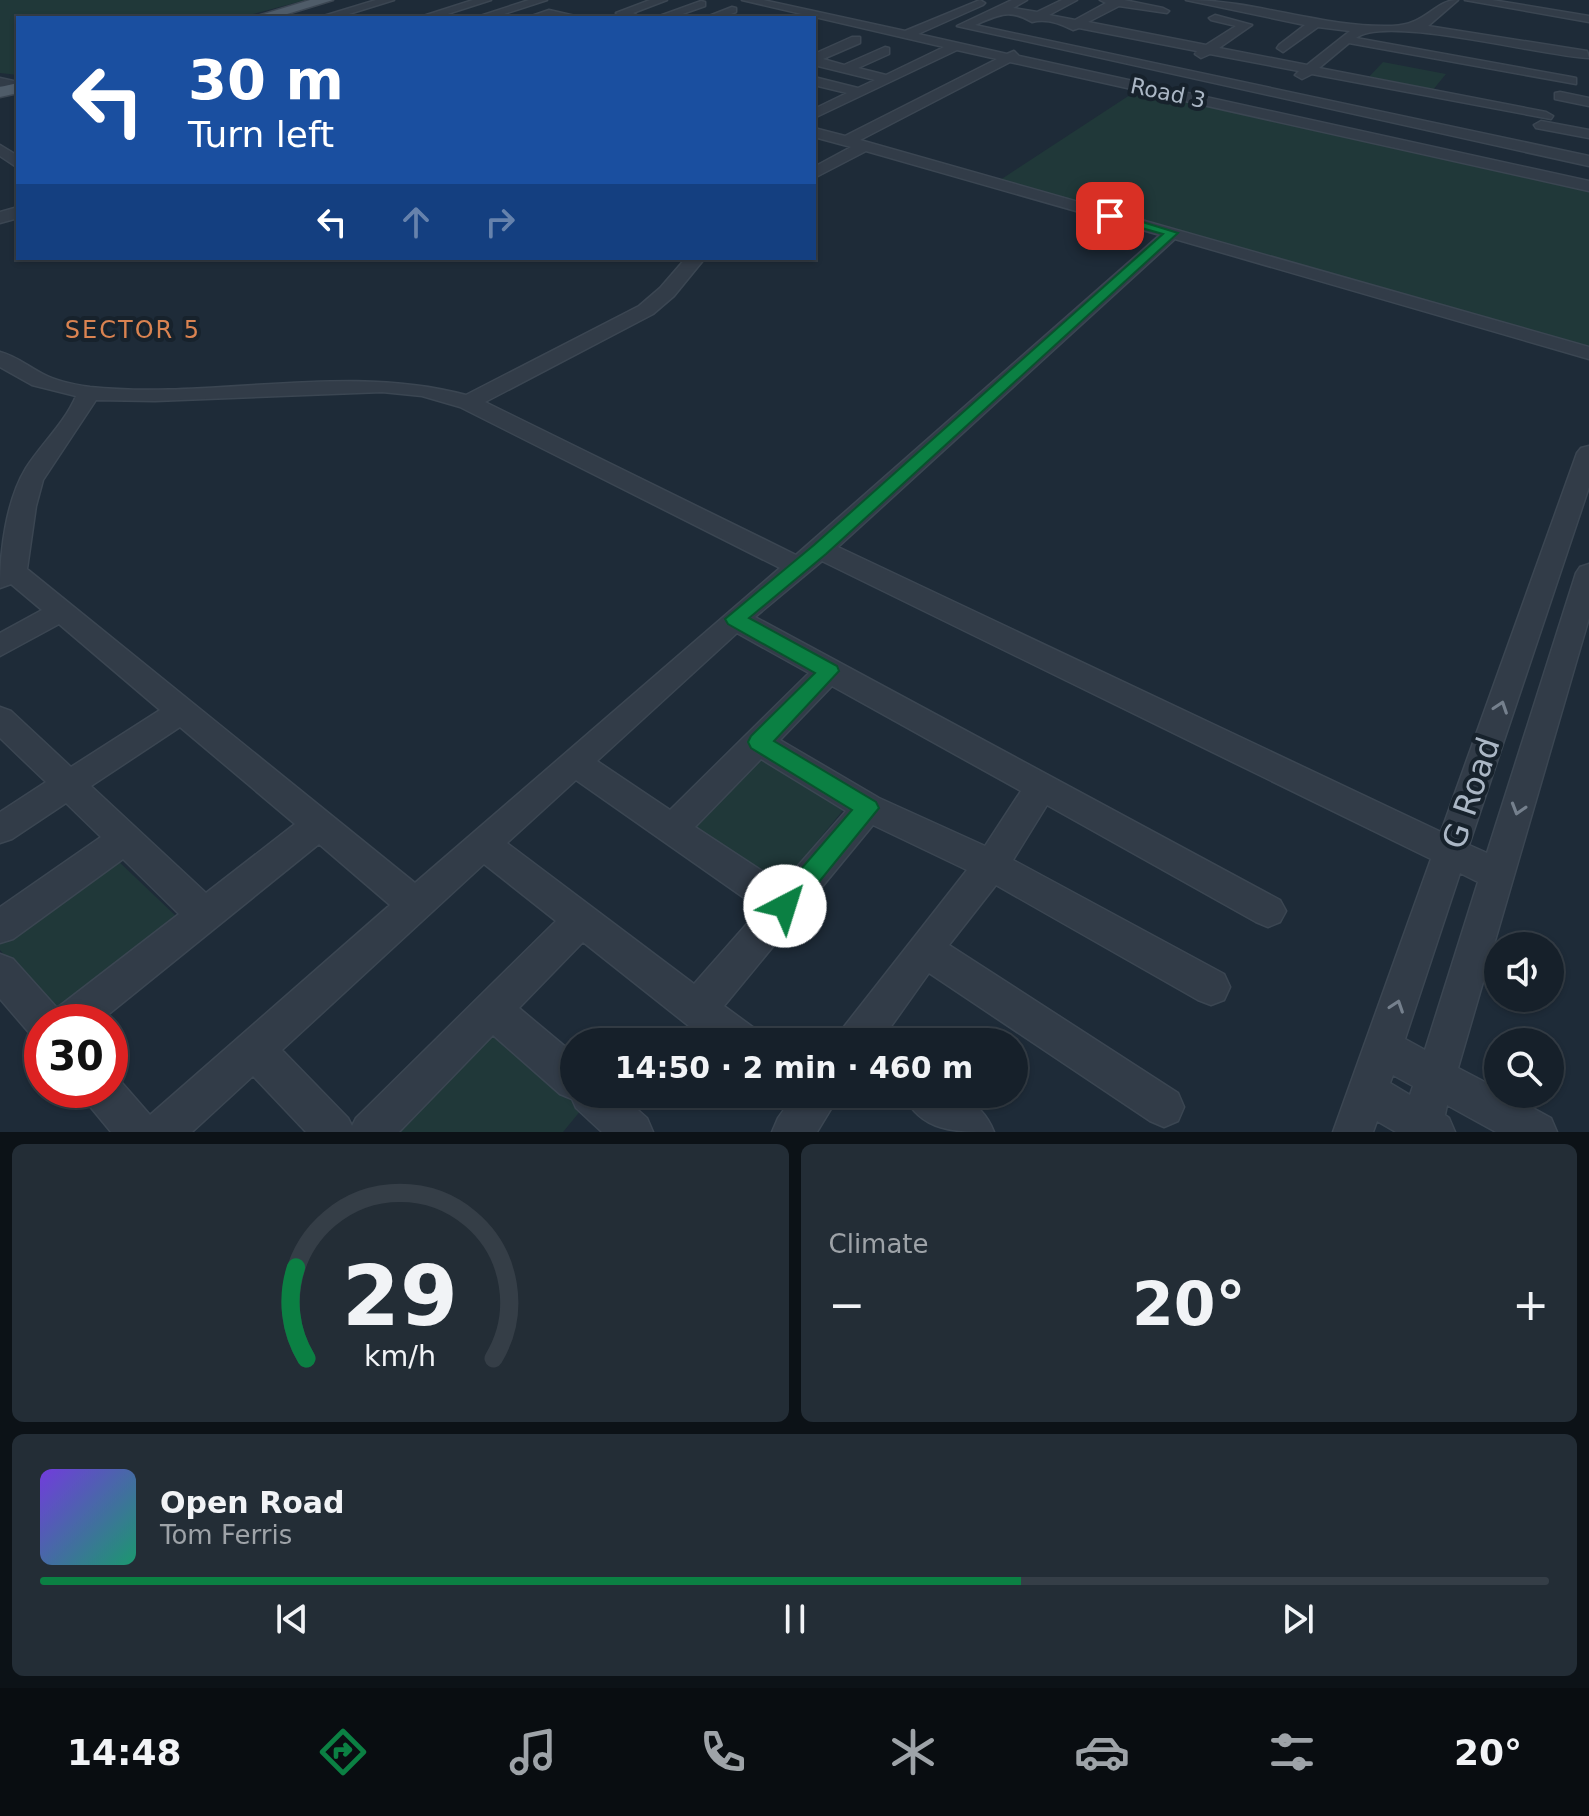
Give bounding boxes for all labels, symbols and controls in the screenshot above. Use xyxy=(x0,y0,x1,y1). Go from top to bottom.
text: 30 m xyxy=(188,47,344,112)
icon: left xyxy=(56,48,160,152)
street label: Road 3 xyxy=(1128,73,1208,113)
text: Turn left xyxy=(188,114,334,155)
pin xyxy=(1076,182,1144,250)
icon: arrive xyxy=(1088,194,1132,238)
icon: left xyxy=(310,200,354,244)
icon: ahead xyxy=(394,200,438,244)
icon: right xyxy=(478,200,522,244)
district label: SECTOR 5 xyxy=(65,316,201,344)
one-way arrow xyxy=(1492,701,1508,715)
street label: G Road xyxy=(1434,732,1508,854)
one-way arrow xyxy=(1511,801,1527,815)
position arrow xyxy=(743,864,827,948)
map controls xyxy=(1484,932,1564,1108)
button: sound xyxy=(1484,932,1564,1012)
one-way arrow xyxy=(1388,999,1404,1013)
speed limit sign: 30 xyxy=(24,1004,128,1108)
button: search xyxy=(1484,1028,1564,1108)
text: 14:50 · 2 min · 460 m xyxy=(615,1050,973,1085)
text: Climate xyxy=(829,1229,929,1259)
text: 29 xyxy=(342,1248,458,1345)
text: 20° xyxy=(1132,1269,1246,1339)
text: − xyxy=(829,1279,865,1330)
text: + xyxy=(1512,1279,1549,1330)
text: km/h xyxy=(364,1339,436,1373)
text: Open Road xyxy=(160,1485,345,1520)
text: Tom Ferris xyxy=(160,1520,292,1550)
icon: previous xyxy=(270,1597,314,1641)
icon: pause xyxy=(773,1597,817,1641)
icon: next xyxy=(1276,1597,1320,1641)
icon: directions xyxy=(315,1724,371,1780)
icon: music xyxy=(505,1724,561,1780)
icon: phone xyxy=(695,1724,751,1780)
icon: climate xyxy=(885,1724,941,1780)
icon: car xyxy=(1074,1724,1130,1780)
icon: filters xyxy=(1264,1724,1320,1780)
text: 14:48 xyxy=(67,1732,181,1773)
text: 20° xyxy=(1454,1732,1522,1773)

